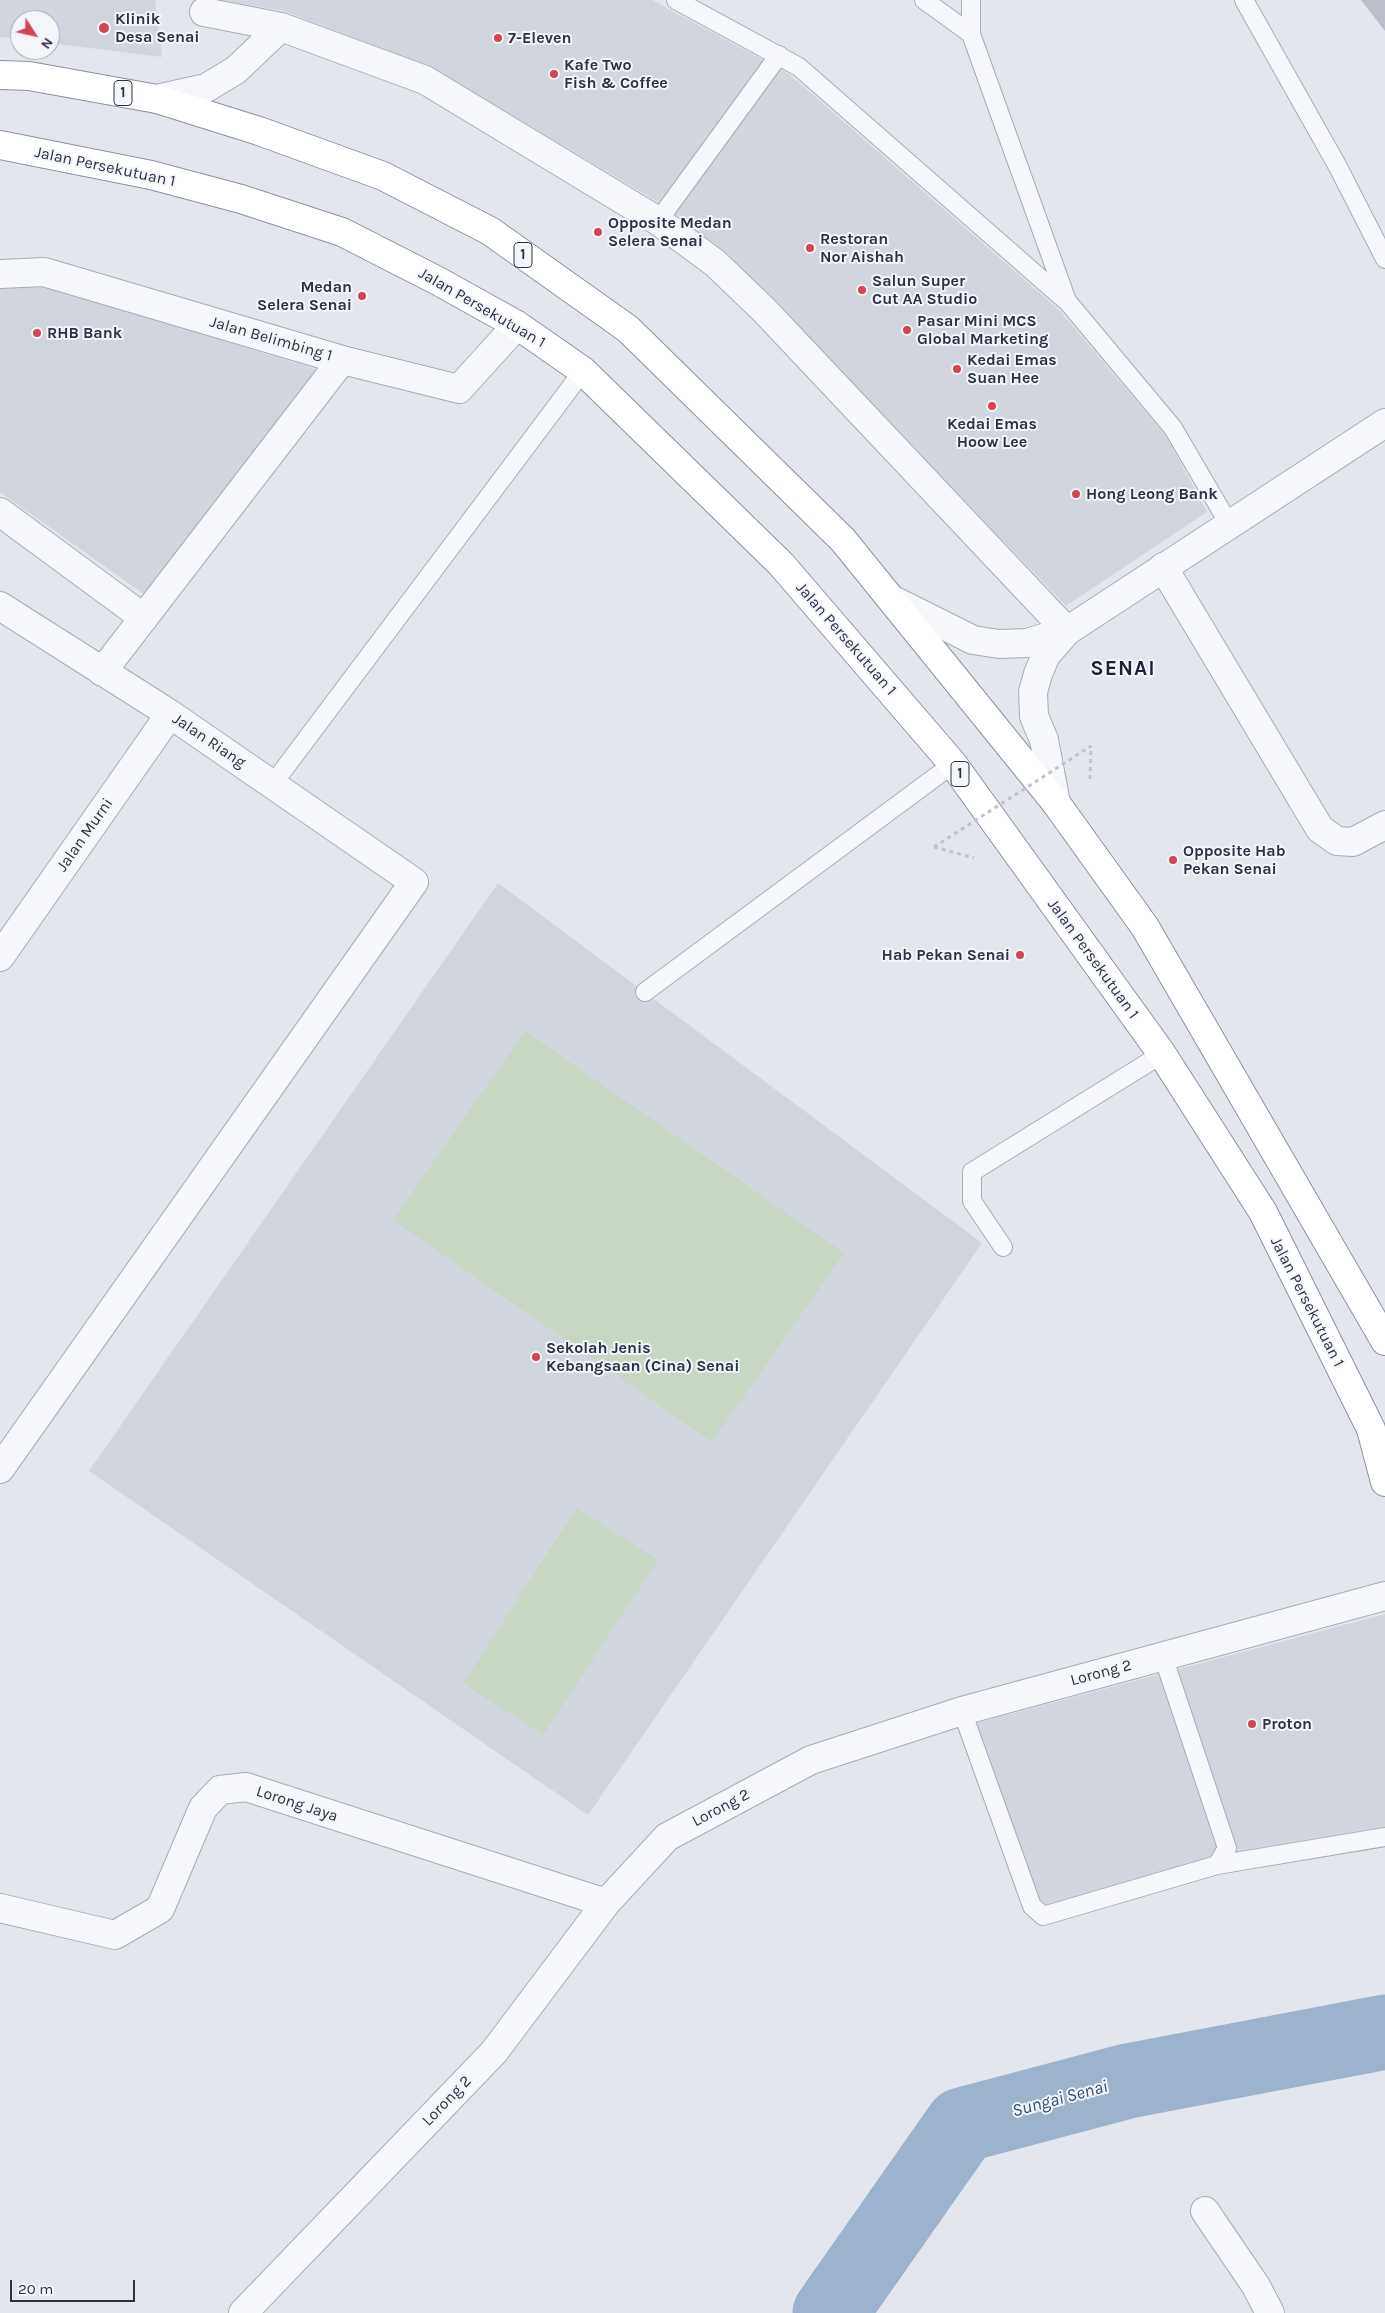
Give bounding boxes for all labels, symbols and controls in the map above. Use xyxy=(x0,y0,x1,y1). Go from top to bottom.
place label: Klinik Desa Senai xyxy=(115,9,200,47)
north arrow xyxy=(10,10,60,60)
marker: Klinik Desa Senai xyxy=(97,21,111,35)
place label: 7-Eleven xyxy=(508,28,571,48)
marker: 7-Eleven xyxy=(492,32,504,44)
text: N xyxy=(37,34,57,52)
place label: Kafe Two Fish & Coffee xyxy=(564,55,668,93)
marker: Kafe Two Fish & Coffee xyxy=(548,68,560,80)
road number: 1 xyxy=(114,80,132,106)
street label: Jalan Persekutuan 1 xyxy=(33,143,177,191)
place label: Opposite Medan Selera Senai xyxy=(608,213,732,251)
marker: Opposite Medan Selera Senai xyxy=(592,226,604,238)
place label: Restoran Nor Aishah xyxy=(820,229,904,267)
road number: 1 xyxy=(514,242,532,268)
marker: Restoran Nor Aishah xyxy=(804,242,816,254)
street label: Jalan Persekutuan 1 xyxy=(415,264,549,352)
place label: Salun Super Cut AA Studio xyxy=(872,271,977,309)
place label: Medan Selera Senai xyxy=(257,277,352,315)
marker: Salun Super Cut AA Studio xyxy=(856,284,868,296)
marker: Medan Selera Senai xyxy=(356,290,368,302)
place label: Pasar Mini MCS Global Marketing xyxy=(917,311,1048,349)
street label: Jalan Belimbing 1 xyxy=(208,312,334,366)
place label: RHB Bank xyxy=(47,323,122,343)
marker: Pasar Mini MCS Global Marketing xyxy=(901,324,913,336)
marker: RHB Bank xyxy=(31,327,43,339)
place label: Kedai Emas Suan Hee xyxy=(967,350,1057,388)
marker: Kedai Emas Suan Hee xyxy=(951,363,963,375)
marker: Kedai Emas Hoow Lee xyxy=(986,400,998,412)
place label: Kedai Emas Hoow Lee xyxy=(947,414,1037,452)
place label: Hong Leong Bank xyxy=(1086,484,1218,504)
marker: Hong Leong Bank xyxy=(1070,488,1082,500)
street label: Jalan Persekutuan 1 xyxy=(792,579,900,699)
district label: SENAI xyxy=(1090,656,1156,682)
street label: Jalan Riang xyxy=(169,710,249,772)
road number: 1 xyxy=(951,762,969,786)
street label: Jalan Murni xyxy=(53,794,117,876)
place label: Opposite Hab Pekan Senai xyxy=(1183,841,1285,879)
marker: Opposite Hab Pekan Senai xyxy=(1167,854,1179,866)
street label: Jalan Persekutuan 1 xyxy=(1043,895,1143,1023)
place label: Hab Pekan Senai xyxy=(882,945,1010,965)
marker: Hab Pekan Senai xyxy=(1014,949,1026,961)
street label: Jalan Persekutuan 1 xyxy=(1266,1234,1348,1370)
place label: Sekolah Jenis Kebangsaan (Cina) Senai xyxy=(546,1338,739,1376)
marker: Sekolah Jenis Kebangsaan (Cina) Senai xyxy=(530,1351,542,1363)
street label: Lorong 2 xyxy=(1068,1656,1134,1690)
place label: Proton xyxy=(1262,1714,1312,1734)
marker: Proton xyxy=(1246,1718,1258,1730)
street label: Lorong Jaya xyxy=(254,1782,340,1826)
street label: Lorong 2 xyxy=(689,1785,753,1831)
street label: Lorong 2 xyxy=(418,2072,476,2130)
water label: Sungai Senai xyxy=(1010,2076,1110,2122)
scale bar xyxy=(12,2270,138,2302)
text: 20 m xyxy=(18,2280,53,2298)

